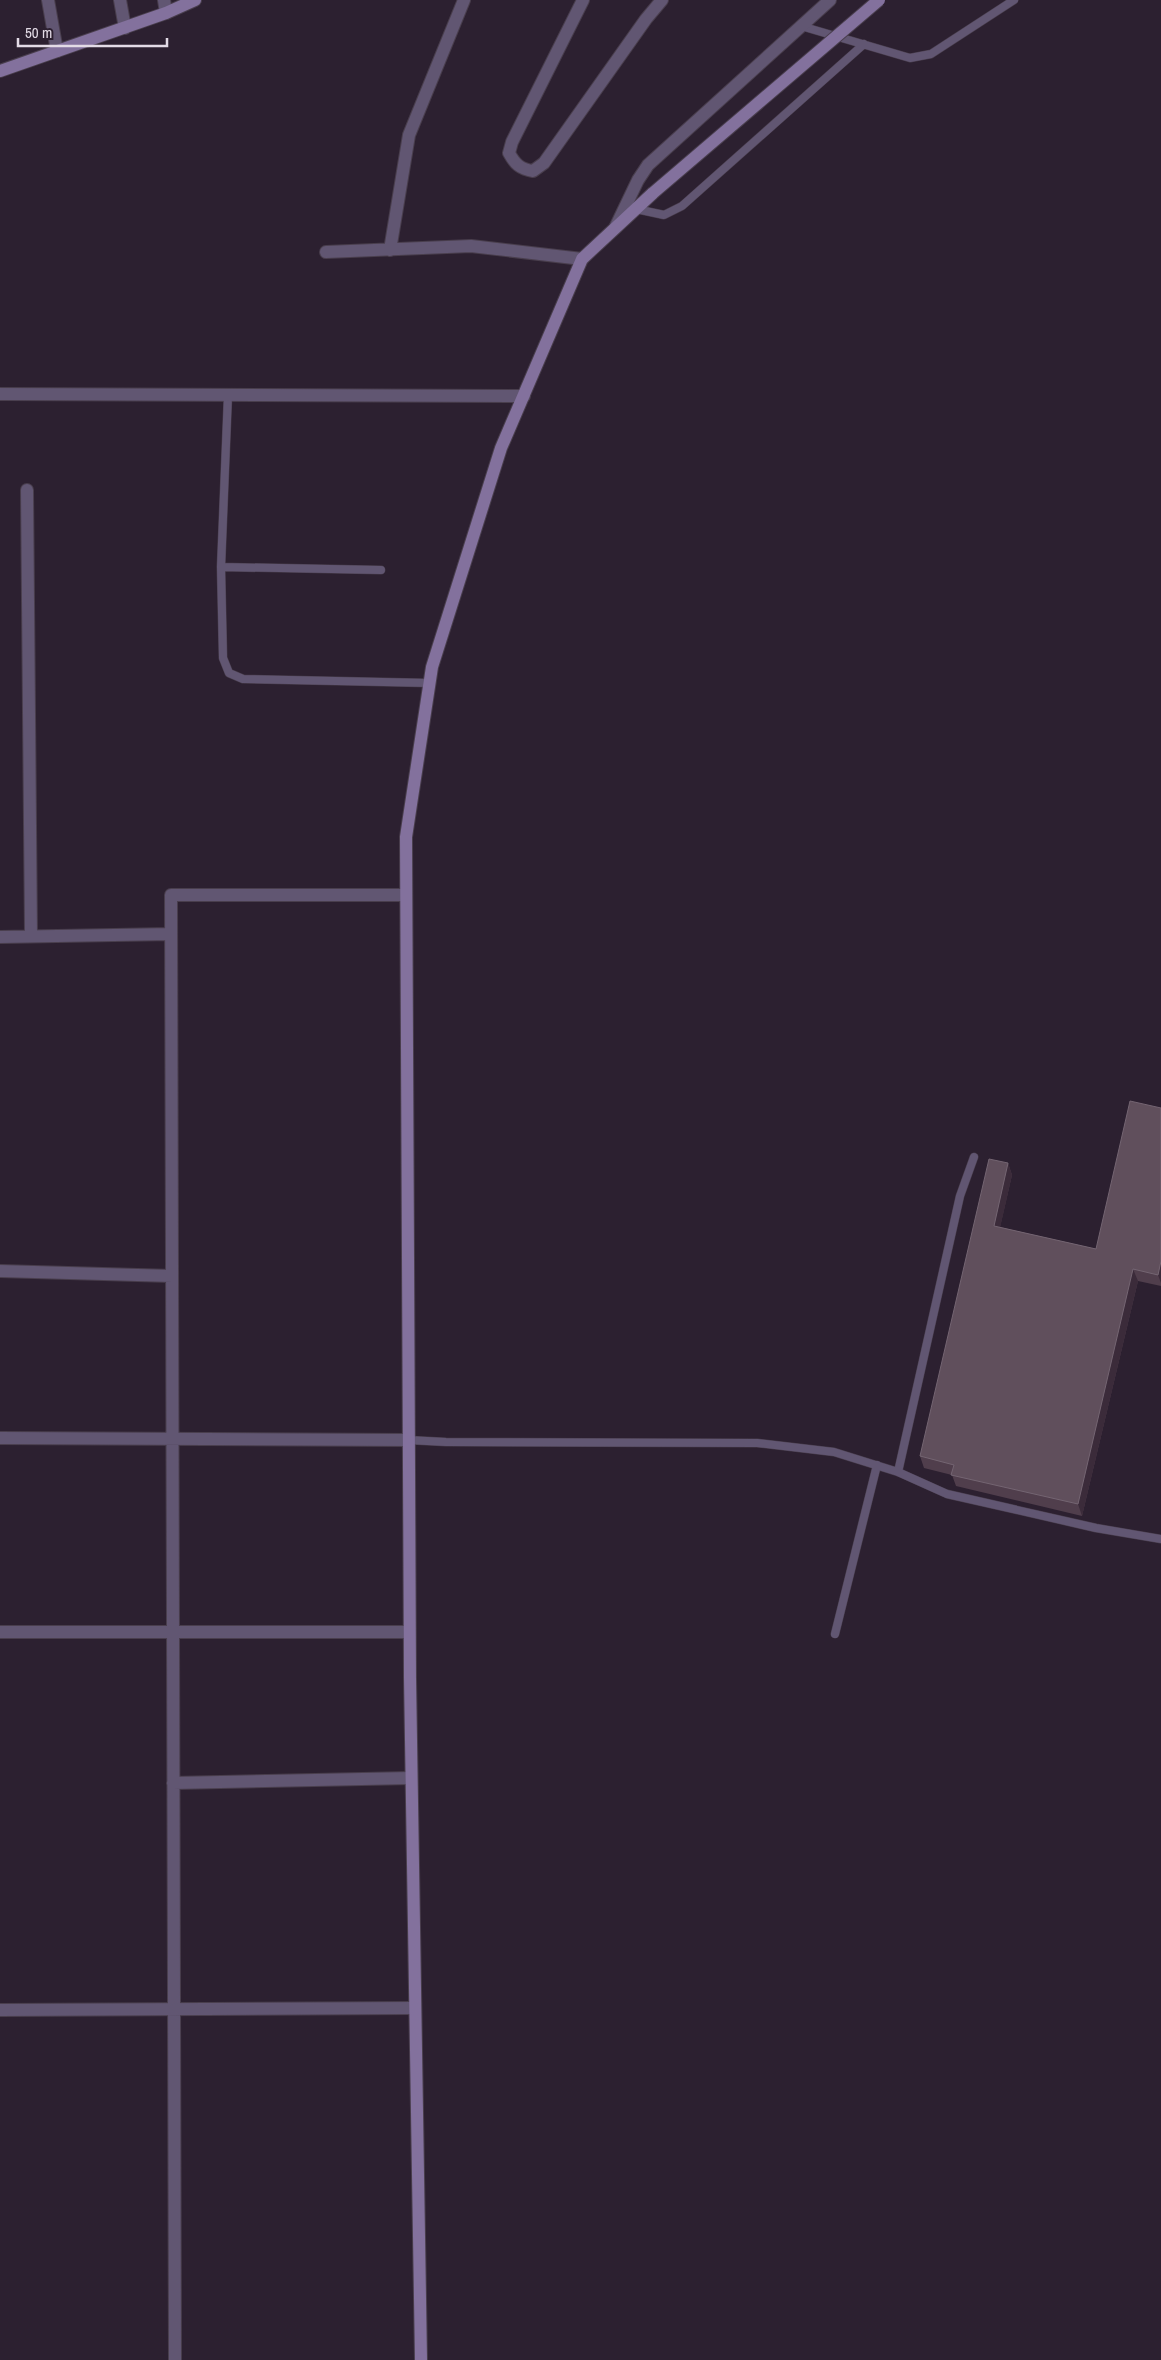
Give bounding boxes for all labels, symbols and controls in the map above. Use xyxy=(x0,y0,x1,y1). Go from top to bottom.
scale bar xyxy=(18,15,166,47)
text: 50 m xyxy=(25,22,52,43)

